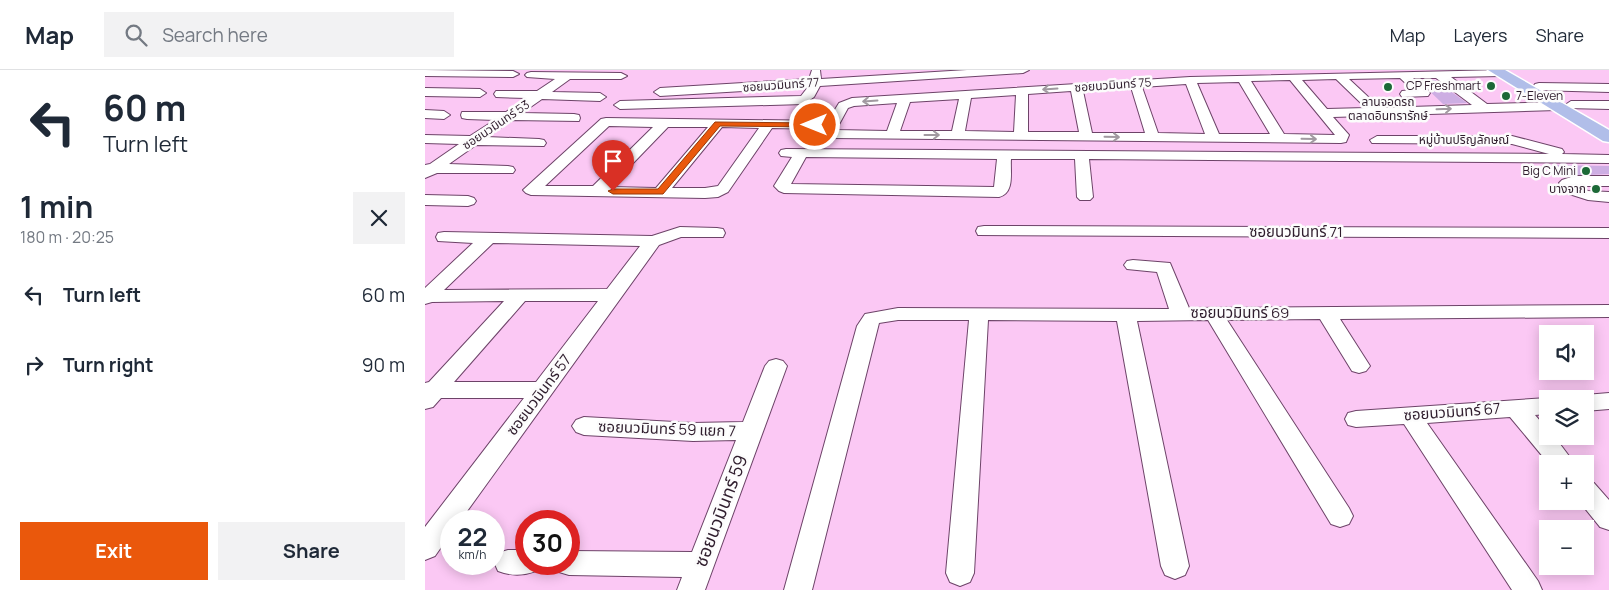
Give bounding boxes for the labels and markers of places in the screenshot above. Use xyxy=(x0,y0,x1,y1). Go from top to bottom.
place label: CP Freshmart xyxy=(1406,77,1481,94)
marker: CP Freshmart xyxy=(1485,80,1497,92)
marker: ลานจอดรถ ตลาดอินทรารักษ์ xyxy=(1382,81,1394,93)
place label: 7-Eleven xyxy=(1516,87,1563,104)
marker: 7-Eleven xyxy=(1500,90,1512,102)
place label: ลานจอดรถ ตลาดอินทรารักษ์ xyxy=(1348,93,1428,124)
pin xyxy=(592,140,634,191)
place label: Big C Mini xyxy=(1523,162,1576,179)
marker: Big C Mini xyxy=(1580,165,1592,177)
place label: บางจาก xyxy=(1549,180,1586,197)
marker: บางจาก xyxy=(1590,183,1602,195)

